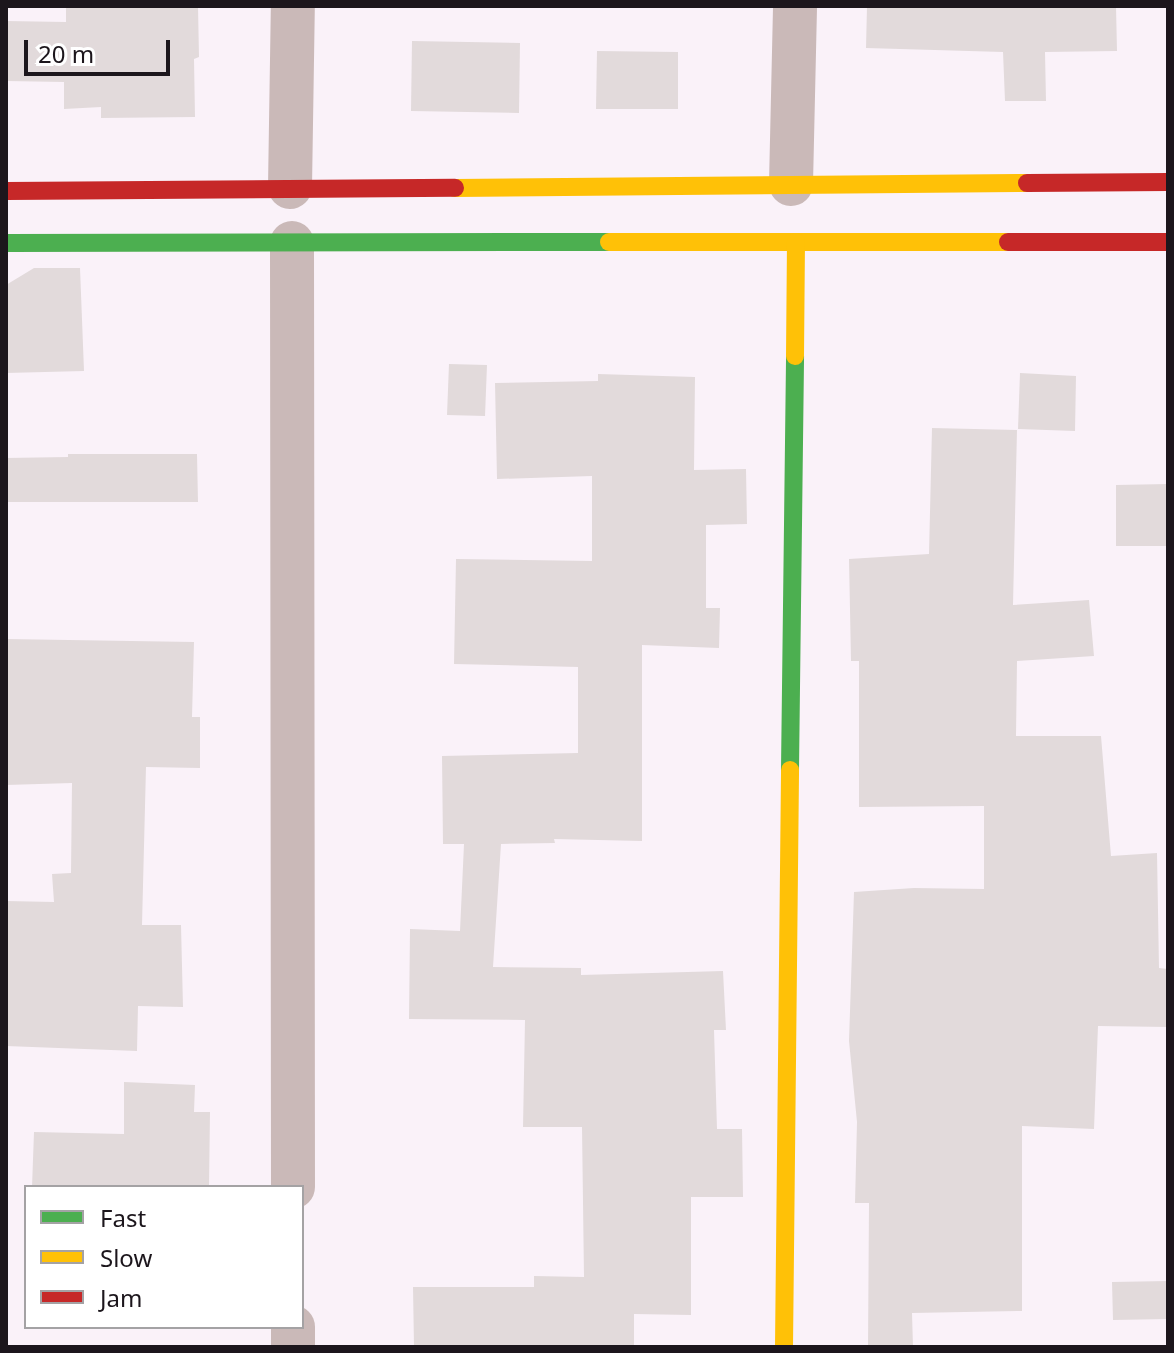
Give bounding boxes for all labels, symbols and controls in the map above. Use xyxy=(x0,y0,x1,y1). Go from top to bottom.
scale bar xyxy=(28,24,174,74)
text: 20 m xyxy=(38,37,94,70)
legend xyxy=(24,1185,304,1329)
text: Fast xyxy=(100,1201,146,1234)
text: Slow xyxy=(100,1241,152,1274)
text: Jam xyxy=(100,1281,142,1314)

